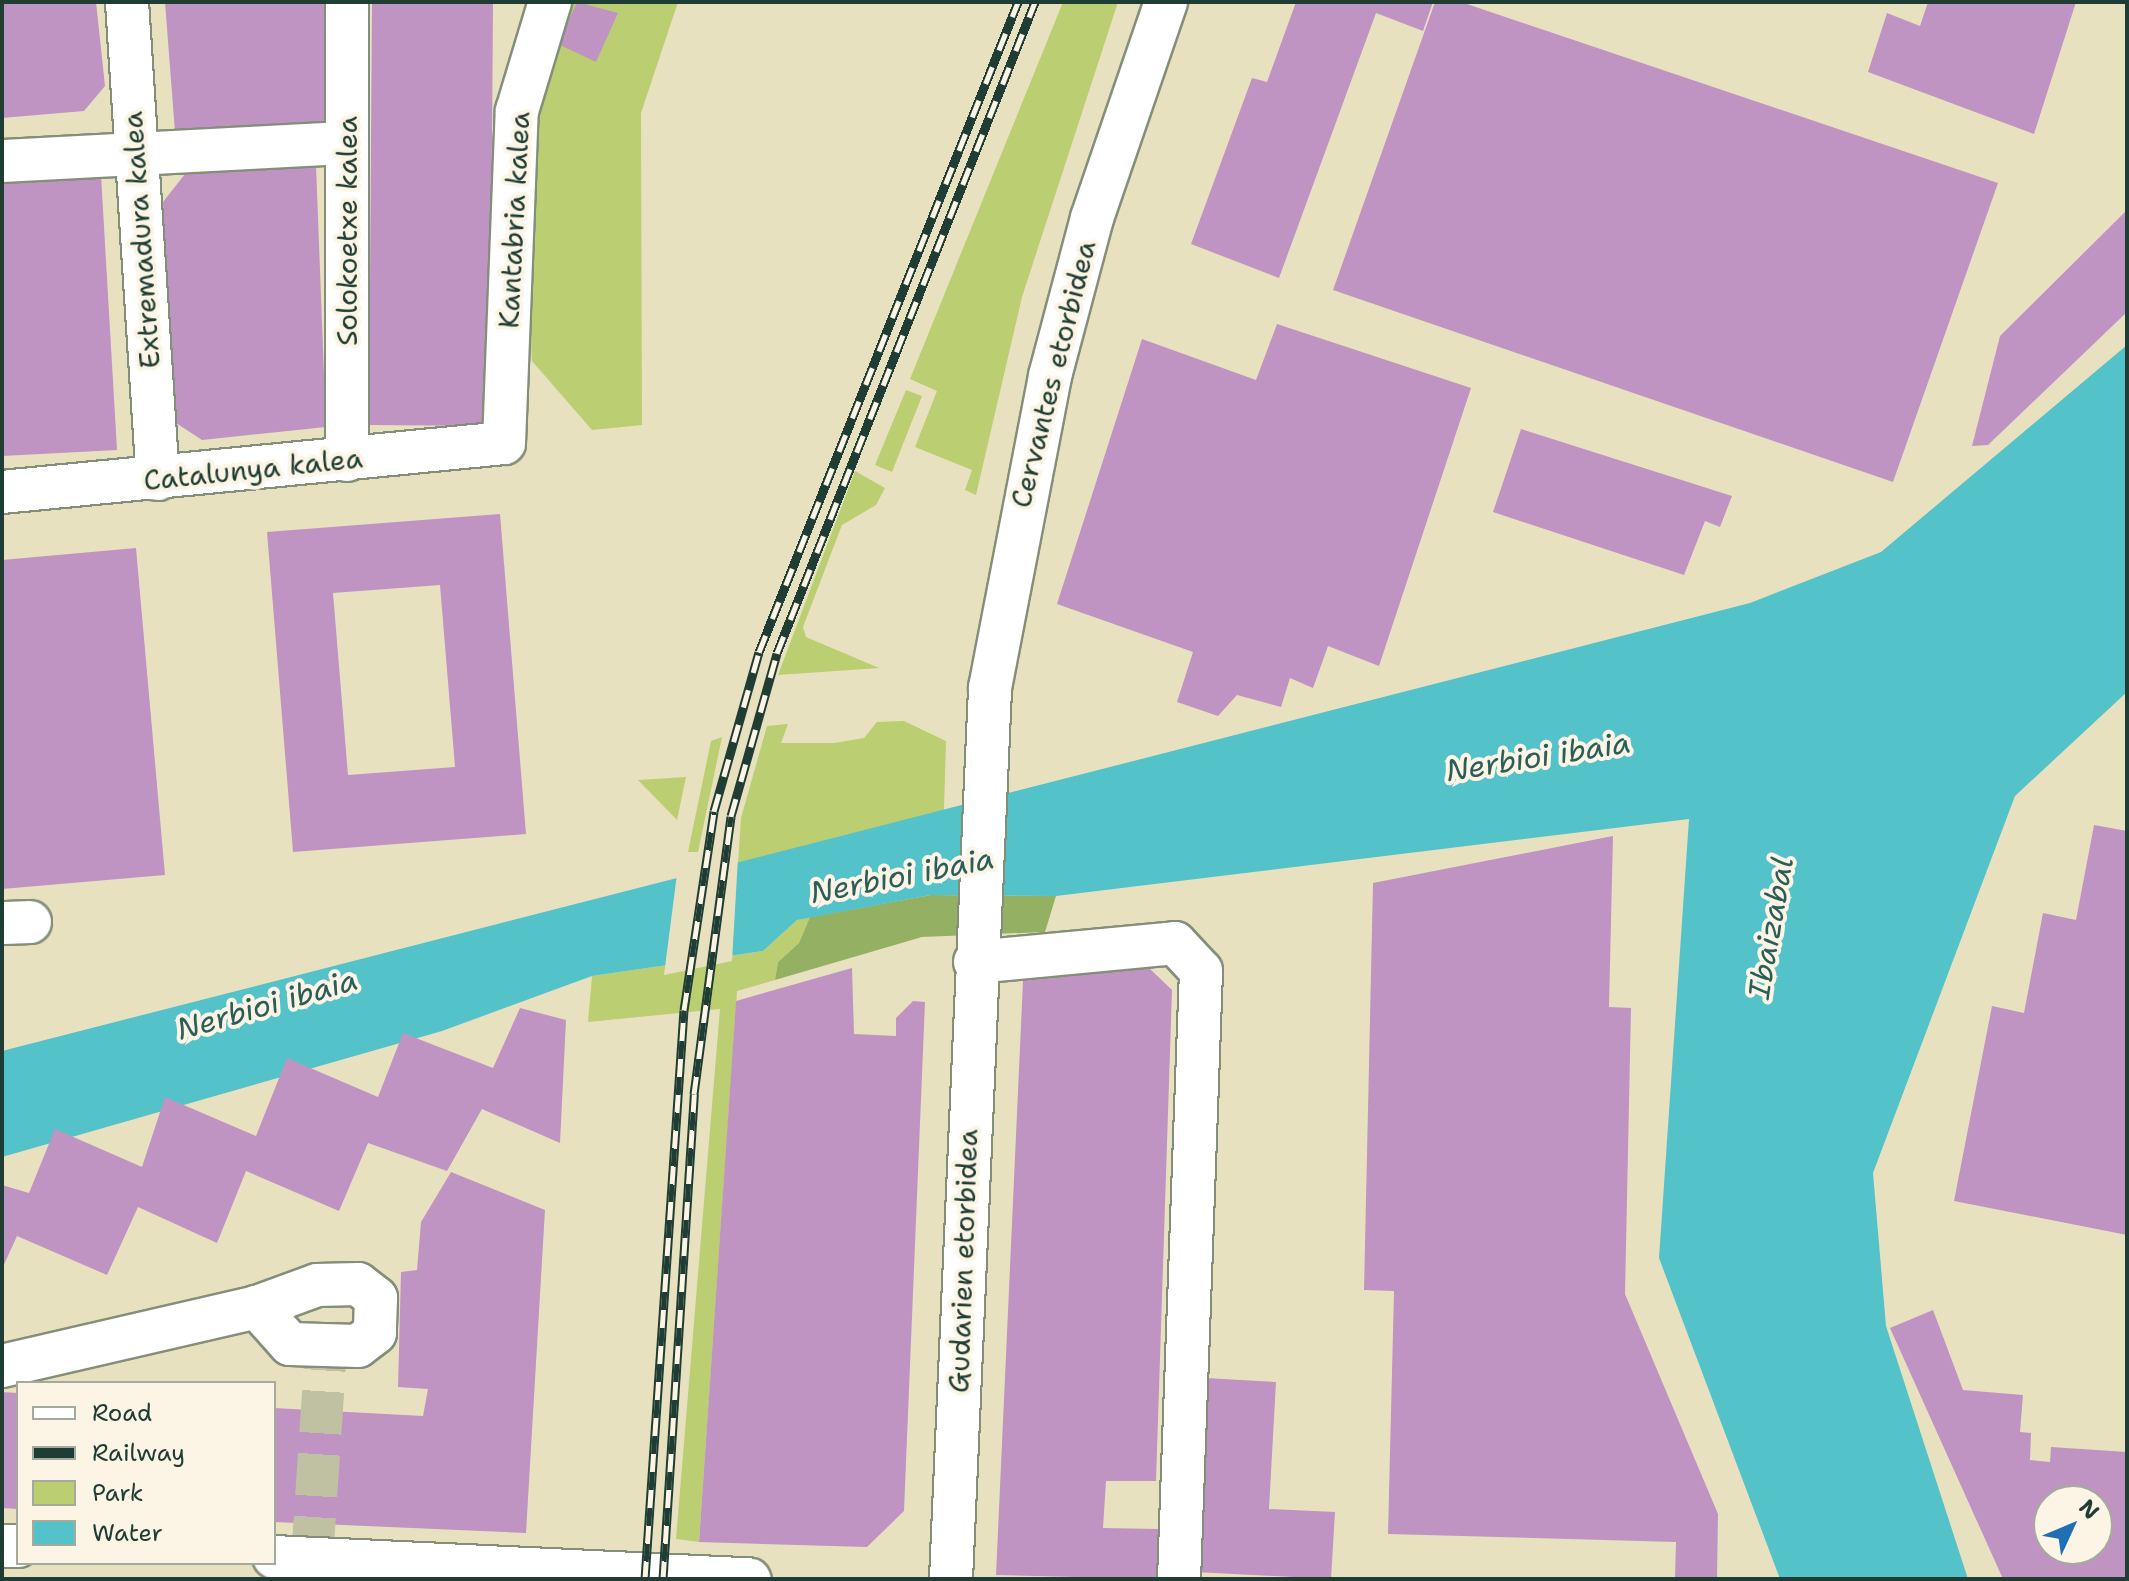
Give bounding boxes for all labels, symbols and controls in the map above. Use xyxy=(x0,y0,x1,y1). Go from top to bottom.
street label: Extremadura kalea xyxy=(115,110,167,370)
street label: Kantabria kalea xyxy=(492,111,536,329)
street label: Solokoetxe kalea xyxy=(330,116,364,346)
street label: Cervantes etorbidea xyxy=(1004,237,1102,511)
street label: Catalunya kalea xyxy=(142,441,364,497)
water label: Nerbioi ibaia xyxy=(1443,725,1633,789)
water label: Nerbioi ibaia xyxy=(807,841,997,911)
water label: Ibaizabal xyxy=(1741,854,1801,1002)
water label: Nerbioi ibaia xyxy=(172,962,362,1048)
street label: Gudarien etorbidea xyxy=(942,1128,984,1394)
legend xyxy=(16,1381,276,1565)
text: Road xyxy=(92,1397,152,1429)
text: Railway xyxy=(92,1437,185,1469)
text: Park xyxy=(92,1477,144,1509)
north arrow xyxy=(2033,1485,2113,1565)
text: N xyxy=(2073,1493,2106,1526)
text: Water xyxy=(92,1517,163,1549)

